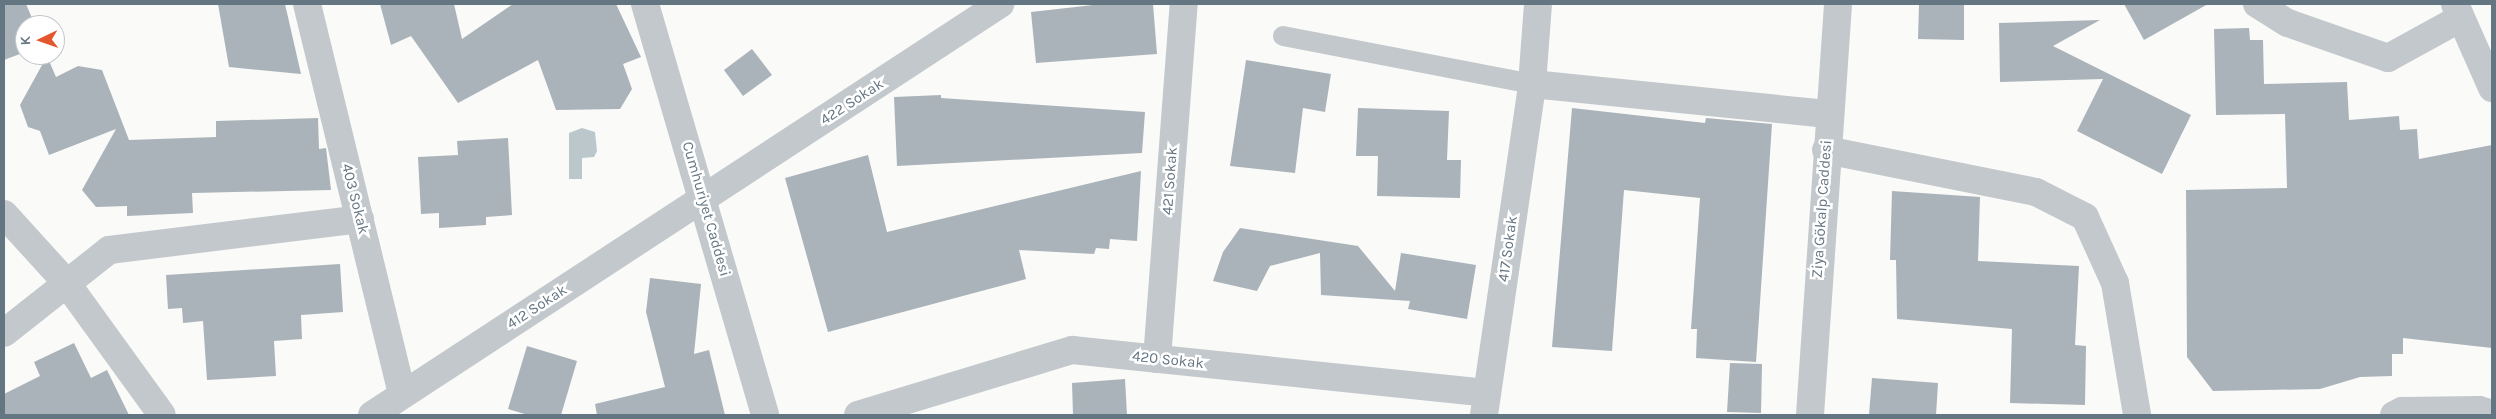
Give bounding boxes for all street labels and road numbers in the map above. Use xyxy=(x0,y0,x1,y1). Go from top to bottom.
street label: 422 Sokak xyxy=(817,75,887,129)
street label: Cumhuriyet Caddesi xyxy=(678,139,734,279)
street label: Ziya Gökalp Caddesi xyxy=(1808,139,1836,279)
street label: 421 Sokak xyxy=(1159,146,1181,216)
street label: 403 Sokak xyxy=(338,162,372,236)
street label: 417 Sokak xyxy=(1494,215,1522,283)
street label: 412 Sokak xyxy=(504,281,570,333)
street label: 420 Sokak xyxy=(1131,347,1205,373)

